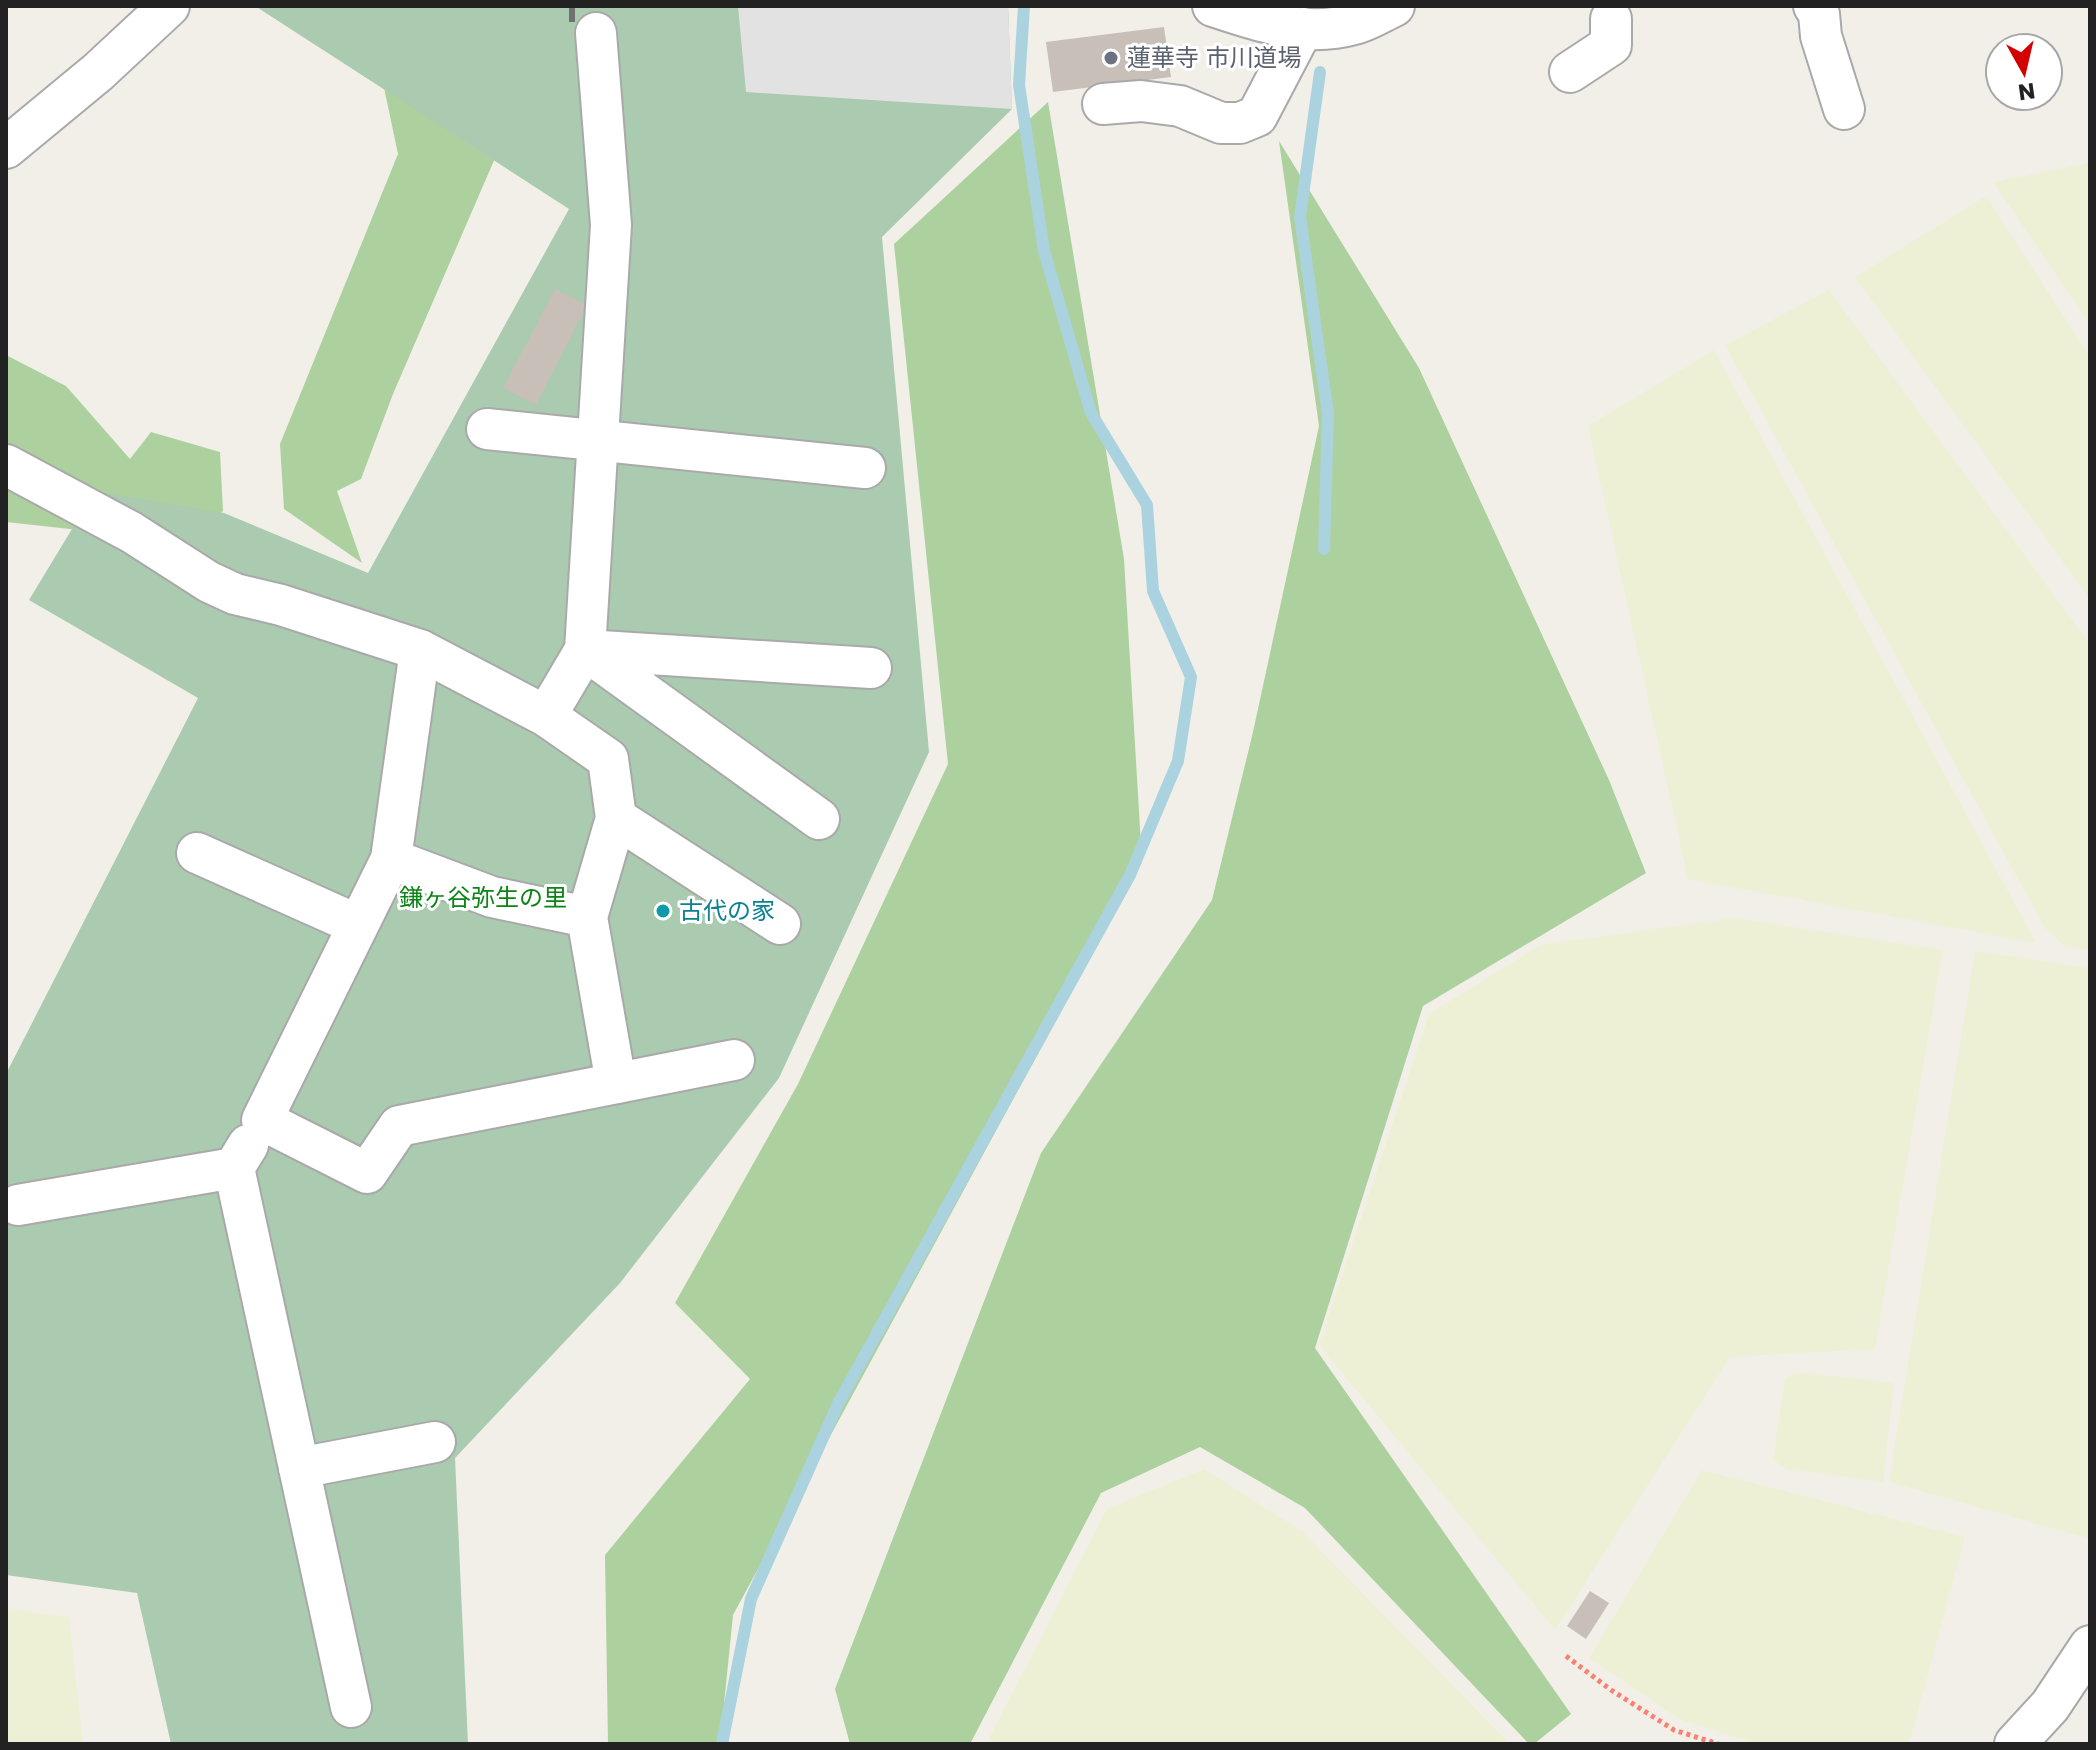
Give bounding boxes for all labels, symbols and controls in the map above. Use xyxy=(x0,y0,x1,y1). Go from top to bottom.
north arrow xyxy=(1984,32,2064,112)
place label: 蓮華寺 市川道場 xyxy=(1127,41,1301,74)
marker: 蓮華寺 市川道場 xyxy=(1102,49,1120,67)
text: N xyxy=(2016,75,2037,108)
park label: 鎌ヶ谷弥生の里 xyxy=(399,881,567,914)
place label: 古代の家 xyxy=(679,894,775,927)
marker: 古代の家 xyxy=(654,902,672,920)

